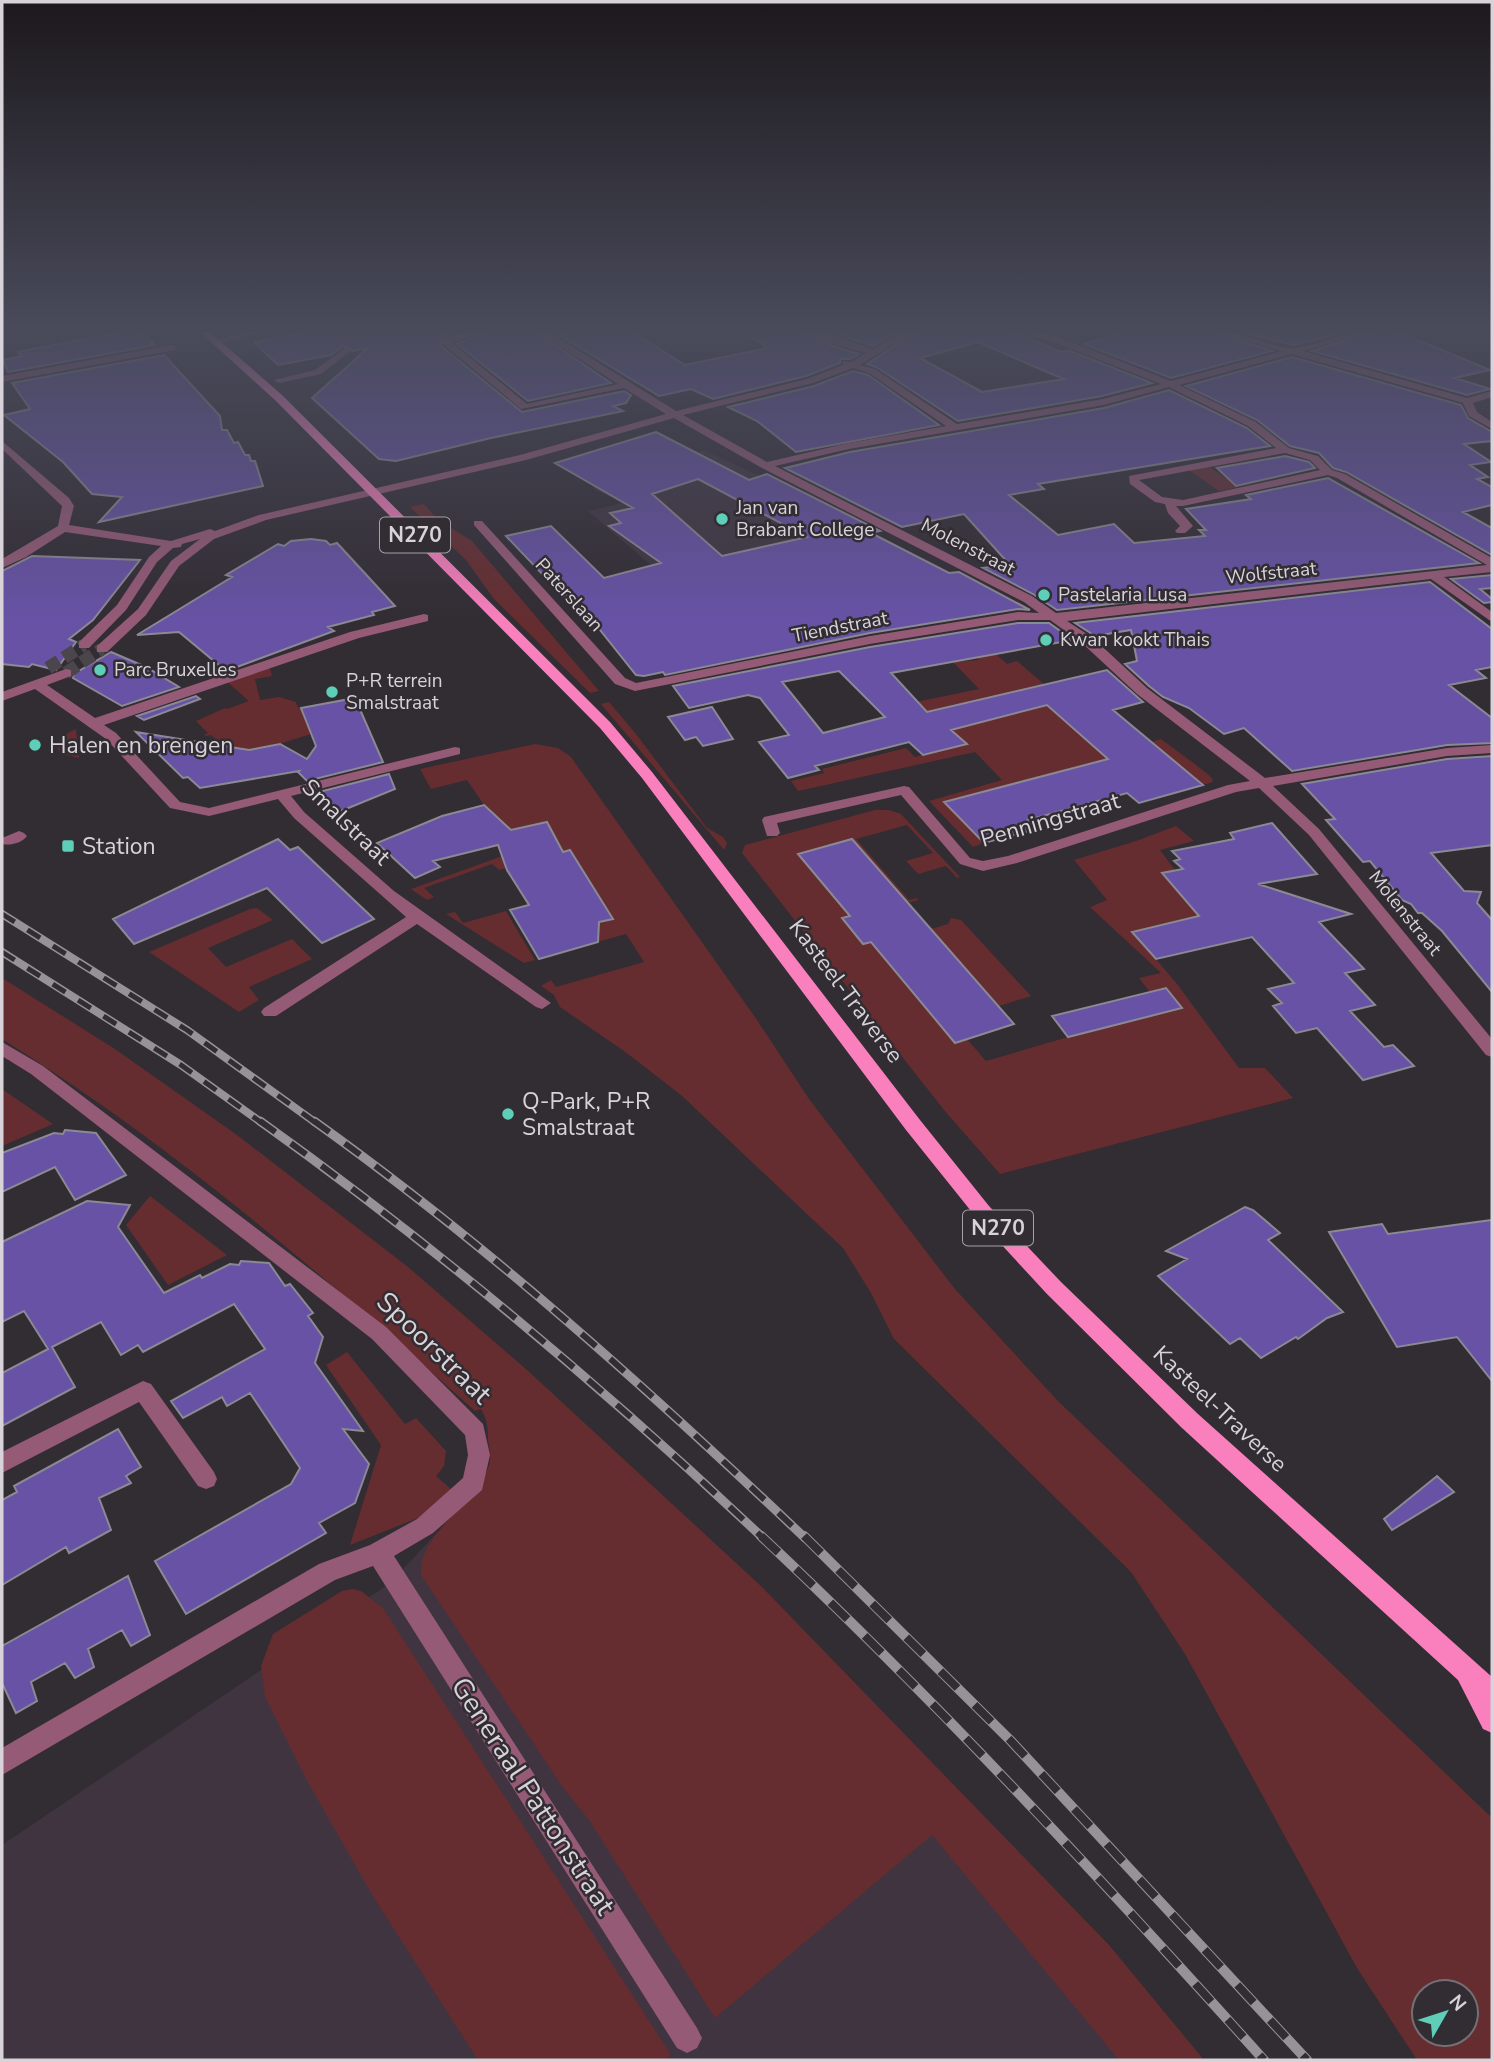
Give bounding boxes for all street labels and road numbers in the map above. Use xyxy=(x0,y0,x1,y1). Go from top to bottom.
street label: Molenstraat xyxy=(916,512,1020,582)
road number: N270 xyxy=(380,518,450,552)
street label: Paterslaan xyxy=(529,553,609,637)
street label: Wolfstraat xyxy=(1224,555,1318,591)
street label: Tiendstraat xyxy=(790,605,890,649)
street label: Smalstraat xyxy=(295,772,398,873)
street label: Penningstraat xyxy=(977,785,1124,855)
street label: Molenstraat xyxy=(1363,865,1448,961)
street label: Kasteel-Traverse xyxy=(782,913,910,1069)
road number: N270 xyxy=(963,1210,1033,1246)
street label: Spoorstraat xyxy=(368,1283,500,1413)
street label: Kasteel-Traverse xyxy=(1146,1339,1294,1479)
street label: Generaal Pattonstraat xyxy=(442,1670,624,1922)

